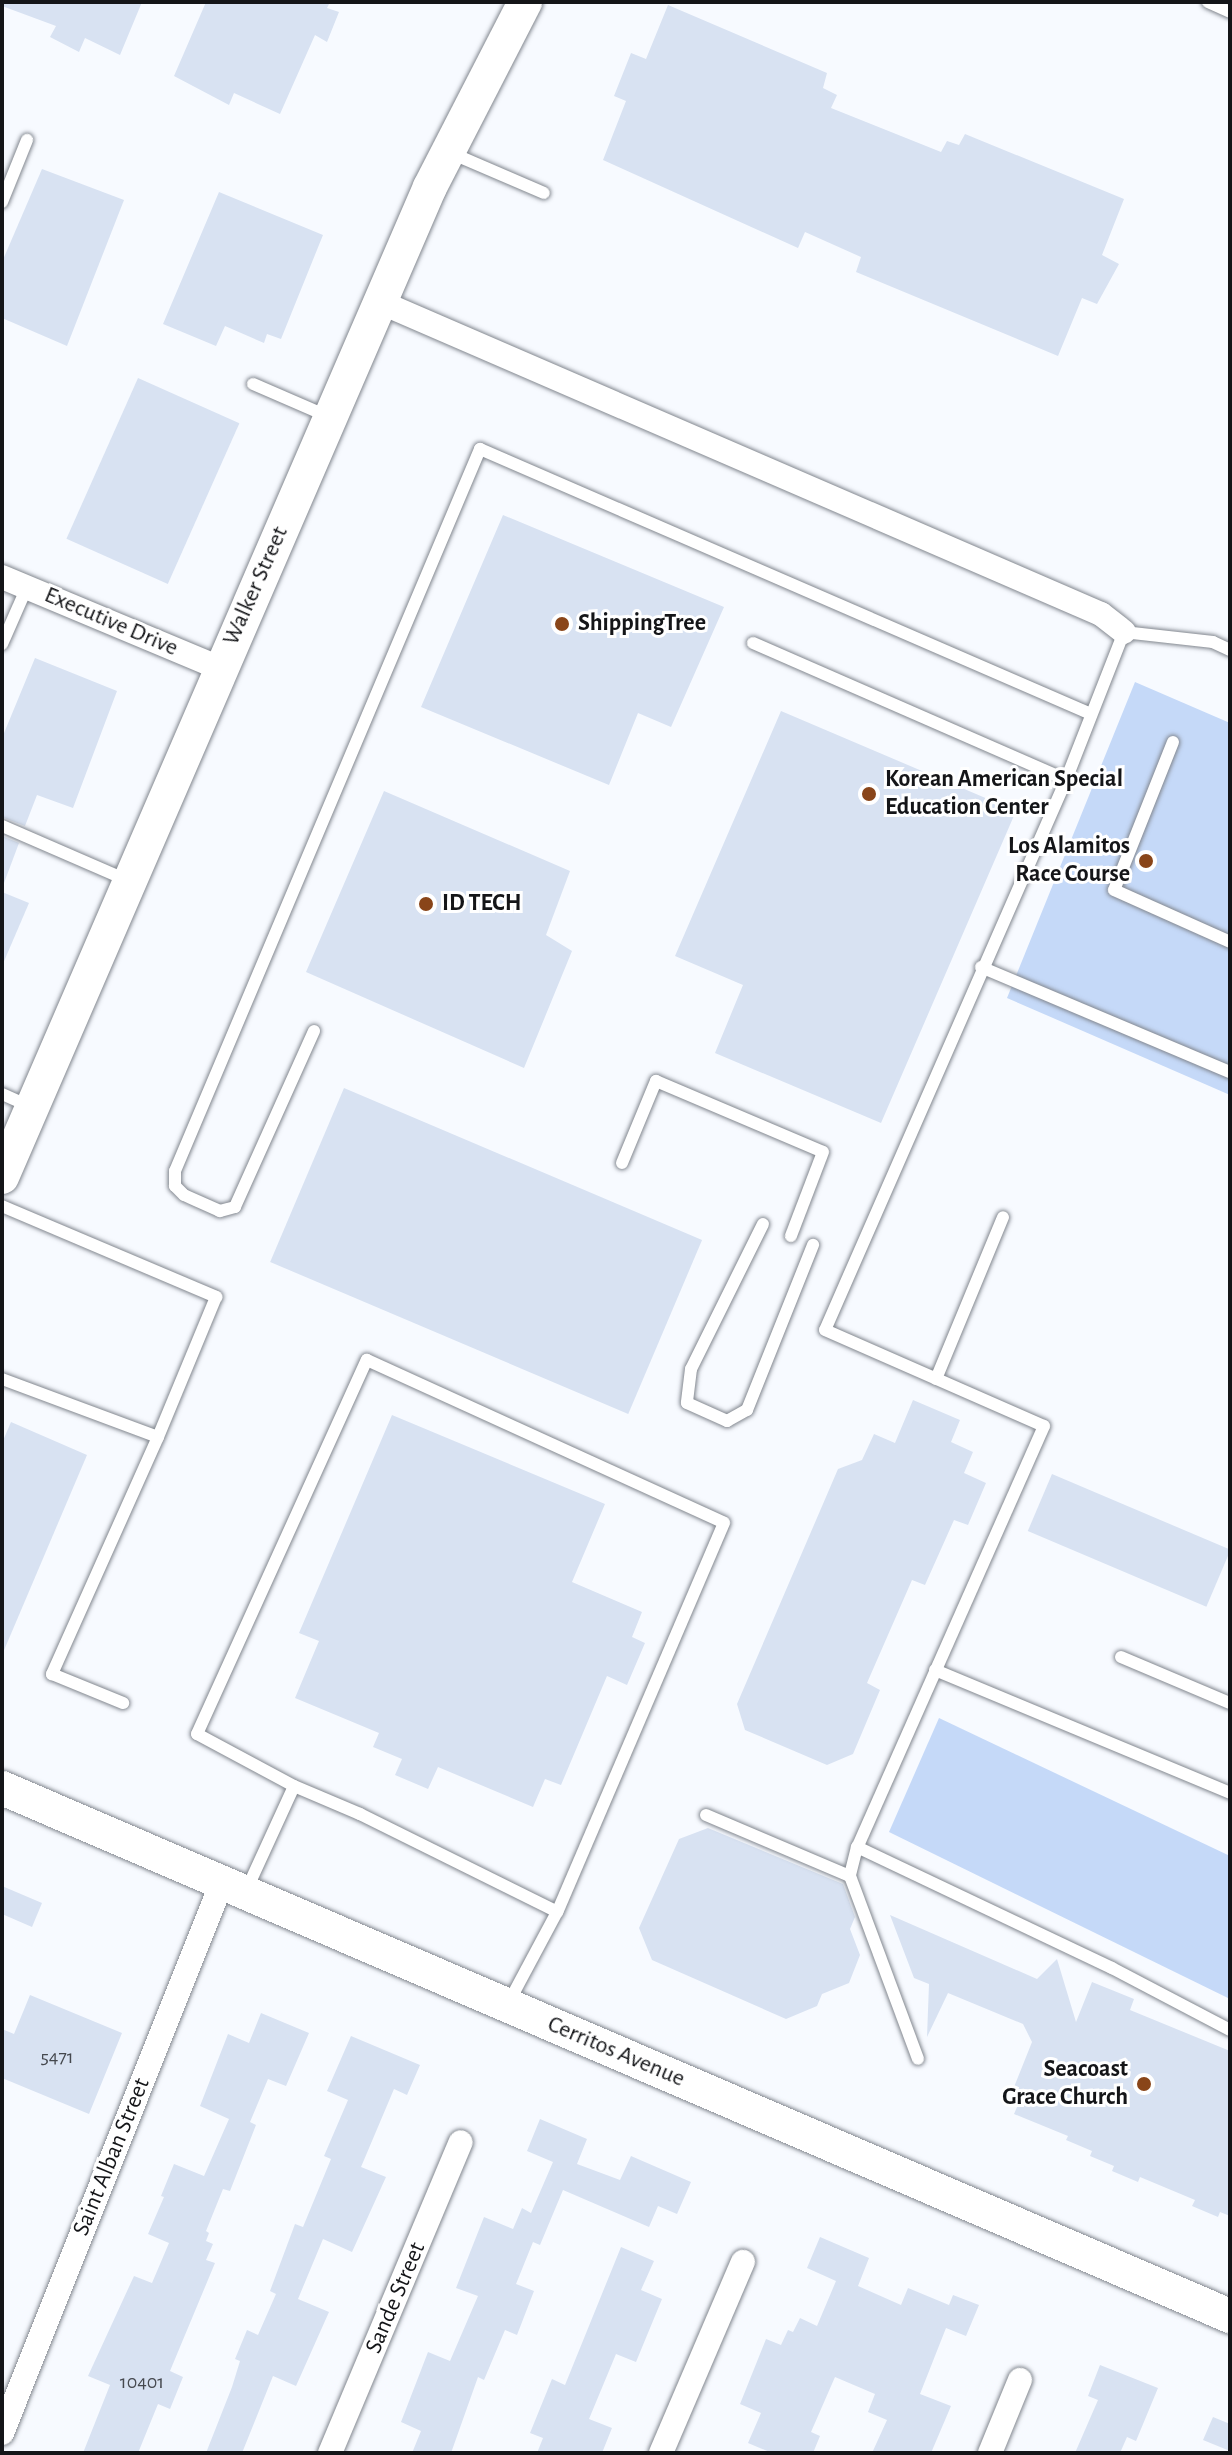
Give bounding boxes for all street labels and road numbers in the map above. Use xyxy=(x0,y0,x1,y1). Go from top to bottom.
street label: Walker Street xyxy=(217,522,295,650)
street label: Executive Drive xyxy=(40,581,182,663)
street label: Cerritos Avenue xyxy=(543,2010,689,2094)
street label: Saint Alban Street xyxy=(67,2074,157,2240)
street label: Sande Street xyxy=(360,2238,432,2358)

